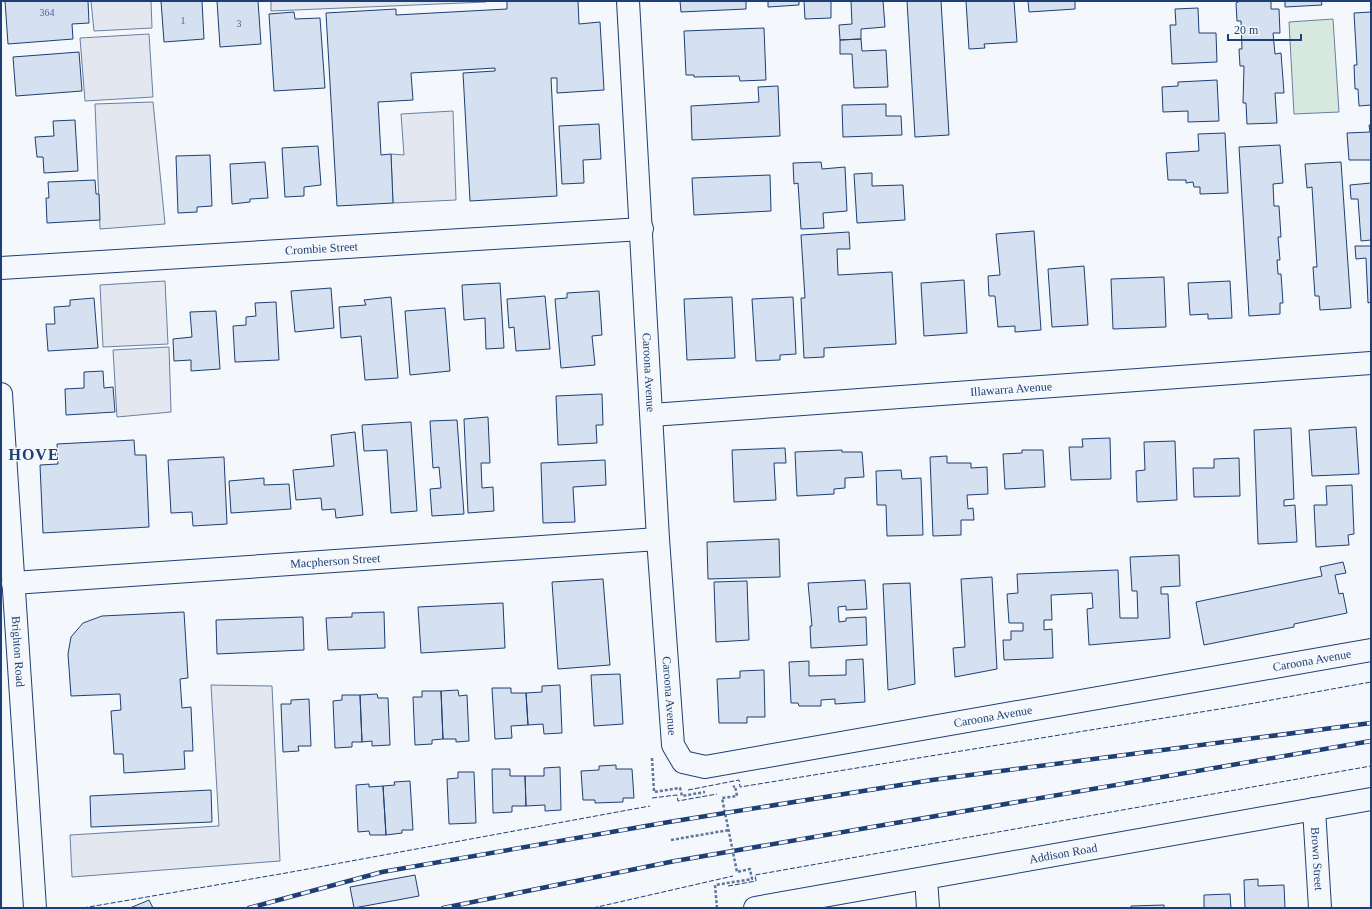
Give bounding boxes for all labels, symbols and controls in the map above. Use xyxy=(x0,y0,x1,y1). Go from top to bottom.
house number: 364 xyxy=(40,7,55,18)
house number: 1 xyxy=(181,15,186,26)
scale bar xyxy=(1228,16,1301,42)
house number: 3 xyxy=(237,18,242,29)
text: 20 m xyxy=(1234,23,1259,37)
street label: Crombie Street xyxy=(285,239,359,258)
street label: Caroona Avenue xyxy=(640,332,658,412)
street label: Illawarra Avenue xyxy=(970,379,1053,399)
district label: HOVE xyxy=(8,446,60,463)
street label: Macpherson Street xyxy=(290,551,381,571)
street label: Brighton Road xyxy=(9,616,27,687)
street label: Caroona Avenue xyxy=(1272,647,1352,674)
street label: Caroona Avenue xyxy=(660,656,679,736)
street label: Caroona Avenue xyxy=(953,703,1033,730)
street label: Brown Street xyxy=(1308,827,1326,892)
street label: Addison Road xyxy=(1028,841,1098,866)

